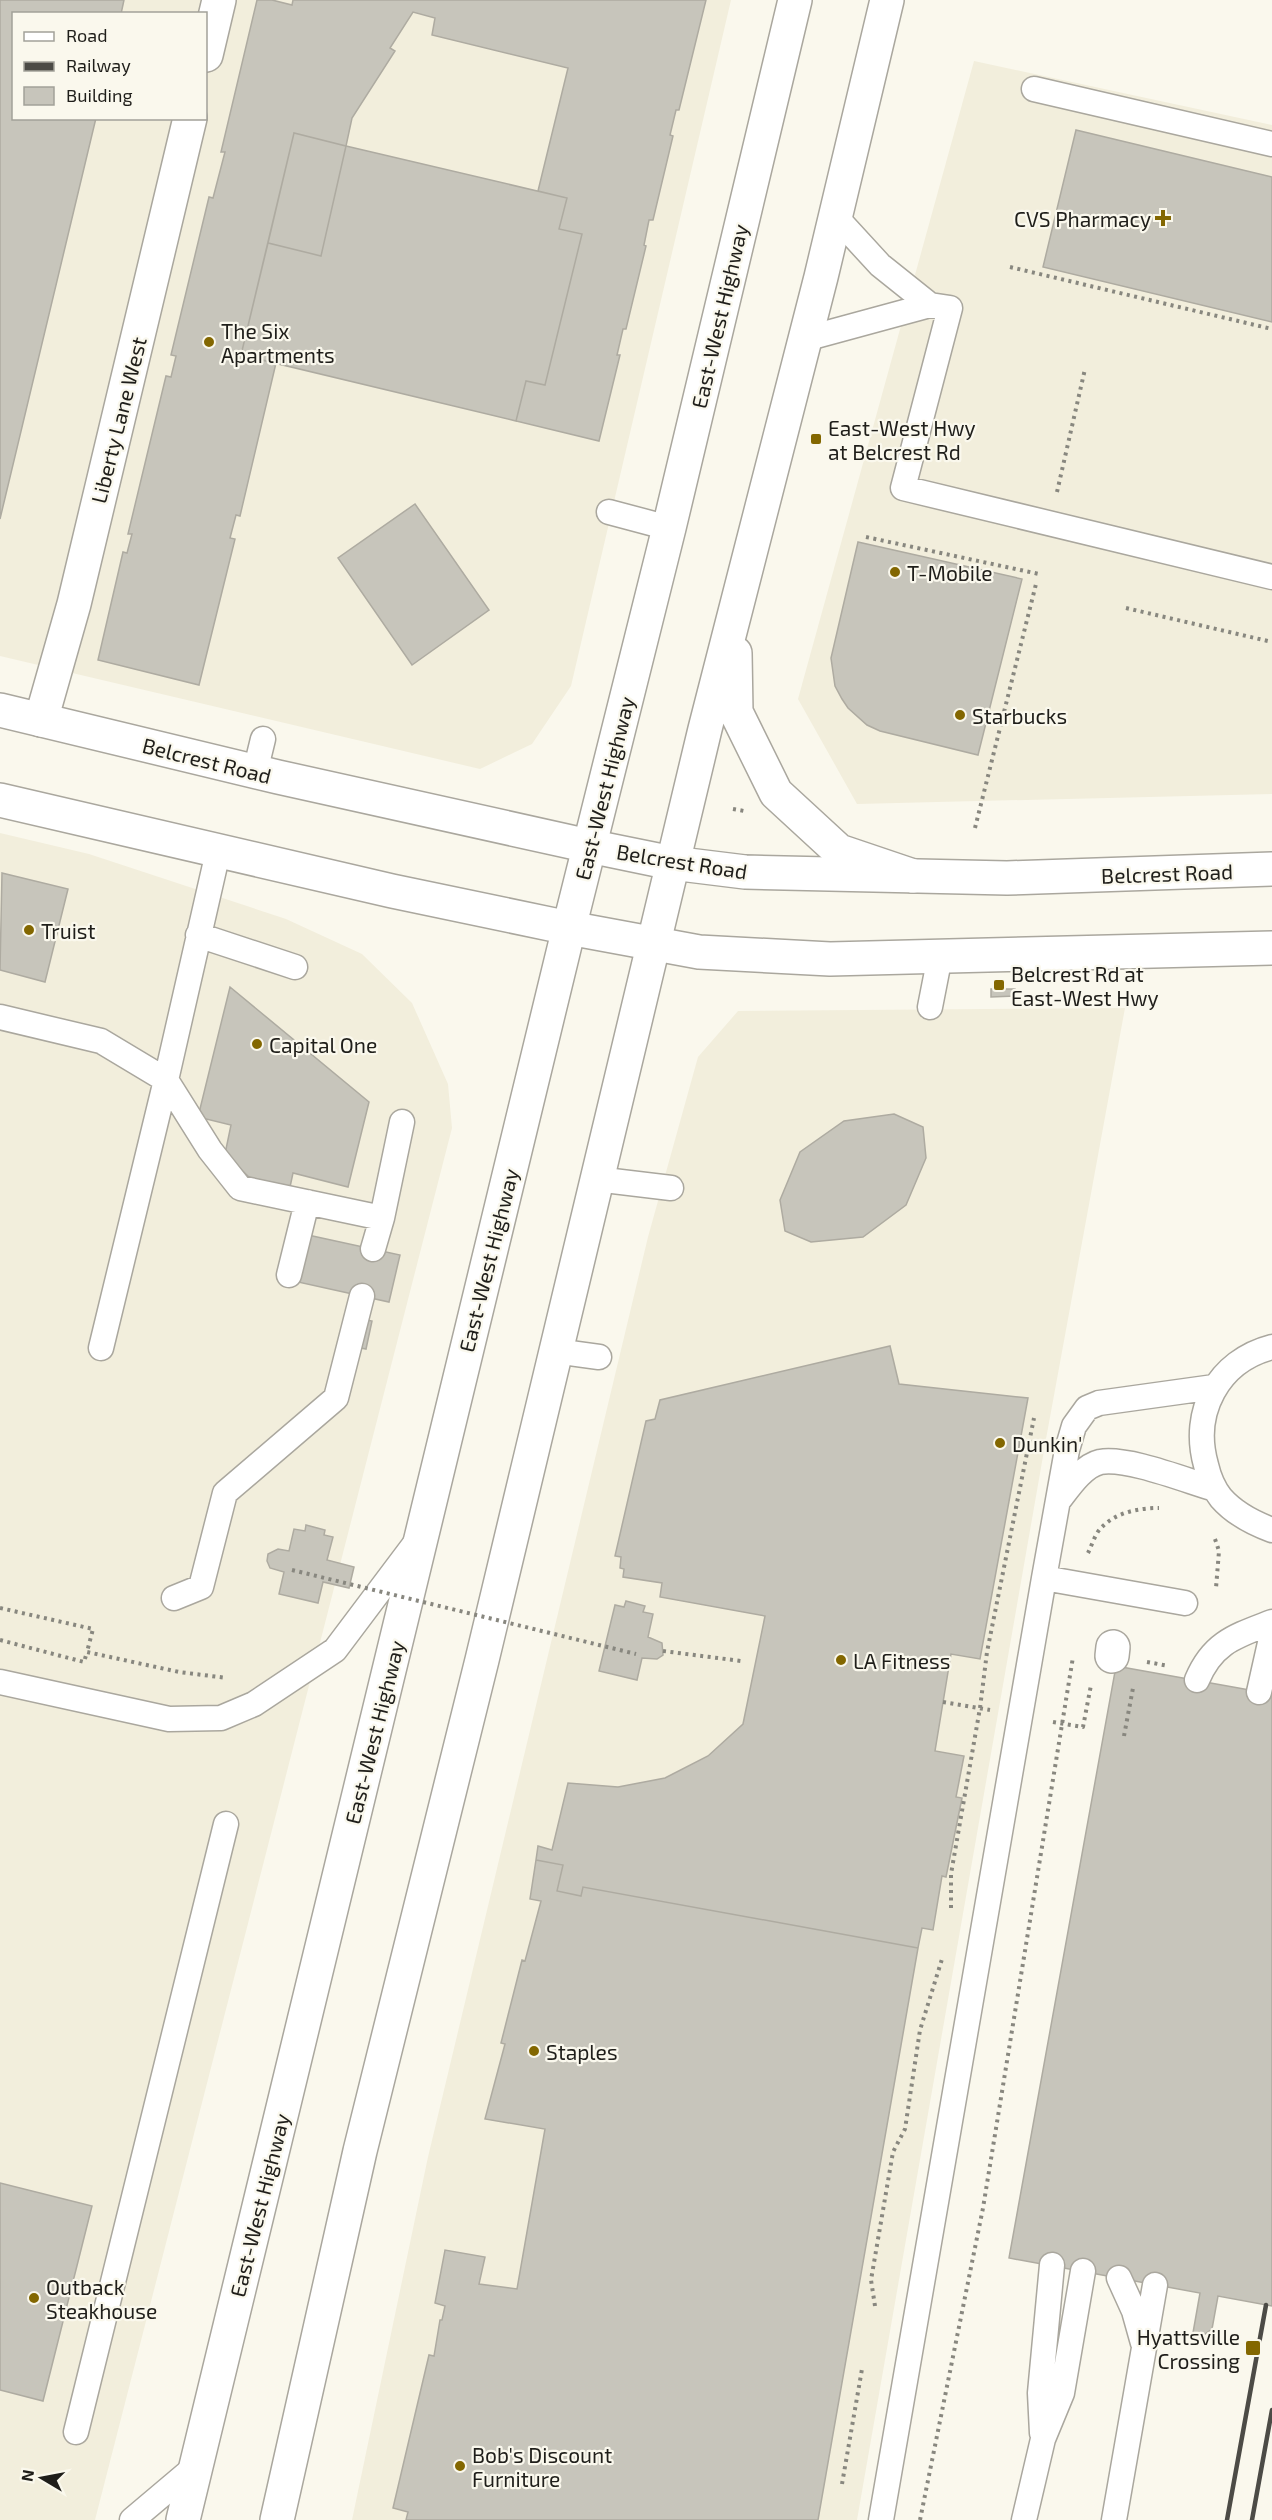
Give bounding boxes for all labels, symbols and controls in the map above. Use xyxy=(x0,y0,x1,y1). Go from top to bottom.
legend xyxy=(12,12,207,120)
text: Road xyxy=(66,24,107,46)
text: Railway xyxy=(66,54,131,76)
text: Building xyxy=(66,84,133,106)
place label: CVS Pharmacy xyxy=(1014,206,1151,231)
marker: CVS Pharmacy xyxy=(1156,211,1170,225)
street label: East-West Highway xyxy=(686,221,752,411)
place label: The Six Apartments xyxy=(221,318,335,367)
street label: Liberty Lane West xyxy=(85,334,151,506)
marker: The Six Apartments xyxy=(202,335,216,349)
place label: East-West Hwy at Belcrest Rd xyxy=(828,415,976,464)
marker: East-West Hwy at Belcrest Rd xyxy=(809,432,823,446)
place label: T-Mobile xyxy=(907,560,993,585)
marker: T-Mobile xyxy=(888,565,902,579)
street label: East-West Highway xyxy=(569,694,639,882)
place label: Starbucks xyxy=(972,703,1067,728)
marker: Starbucks xyxy=(953,708,967,722)
street label: Belcrest Road xyxy=(140,732,274,788)
street label: Belcrest Road xyxy=(615,838,749,884)
street label: Belcrest Road xyxy=(1101,858,1233,888)
place label: Truist xyxy=(41,918,96,943)
marker: Truist xyxy=(22,923,36,937)
place label: Belcrest Rd at East-West Hwy xyxy=(1011,961,1159,1010)
marker: Belcrest Rd at East-West Hwy xyxy=(992,978,1006,992)
place label: Capital One xyxy=(269,1032,377,1057)
marker: Capital One xyxy=(250,1037,264,1051)
street label: East-West Highway xyxy=(453,1166,523,1354)
place label: Dunkin' xyxy=(1012,1431,1082,1456)
marker: Dunkin' xyxy=(993,1436,1007,1450)
street label: East-West Highway xyxy=(339,1638,409,1826)
place label: LA Fitness xyxy=(853,1648,950,1673)
marker: LA Fitness xyxy=(834,1653,848,1667)
place label: Staples xyxy=(546,2039,618,2064)
marker: Staples xyxy=(527,2044,541,2058)
street label: East-West Highway xyxy=(224,2111,294,2299)
place label: Outback Steakhouse xyxy=(46,2274,157,2323)
marker: Outback Steakhouse xyxy=(27,2291,41,2305)
place label: Hyattsville Crossing xyxy=(1137,2324,1240,2373)
marker: Hyattsville Crossing xyxy=(1244,2339,1262,2357)
place label: Bob's Discount Furniture xyxy=(472,2442,612,2491)
north arrow xyxy=(12,2448,72,2508)
marker: Bob's Discount Furniture xyxy=(453,2459,467,2473)
text: N xyxy=(16,2468,37,2483)

